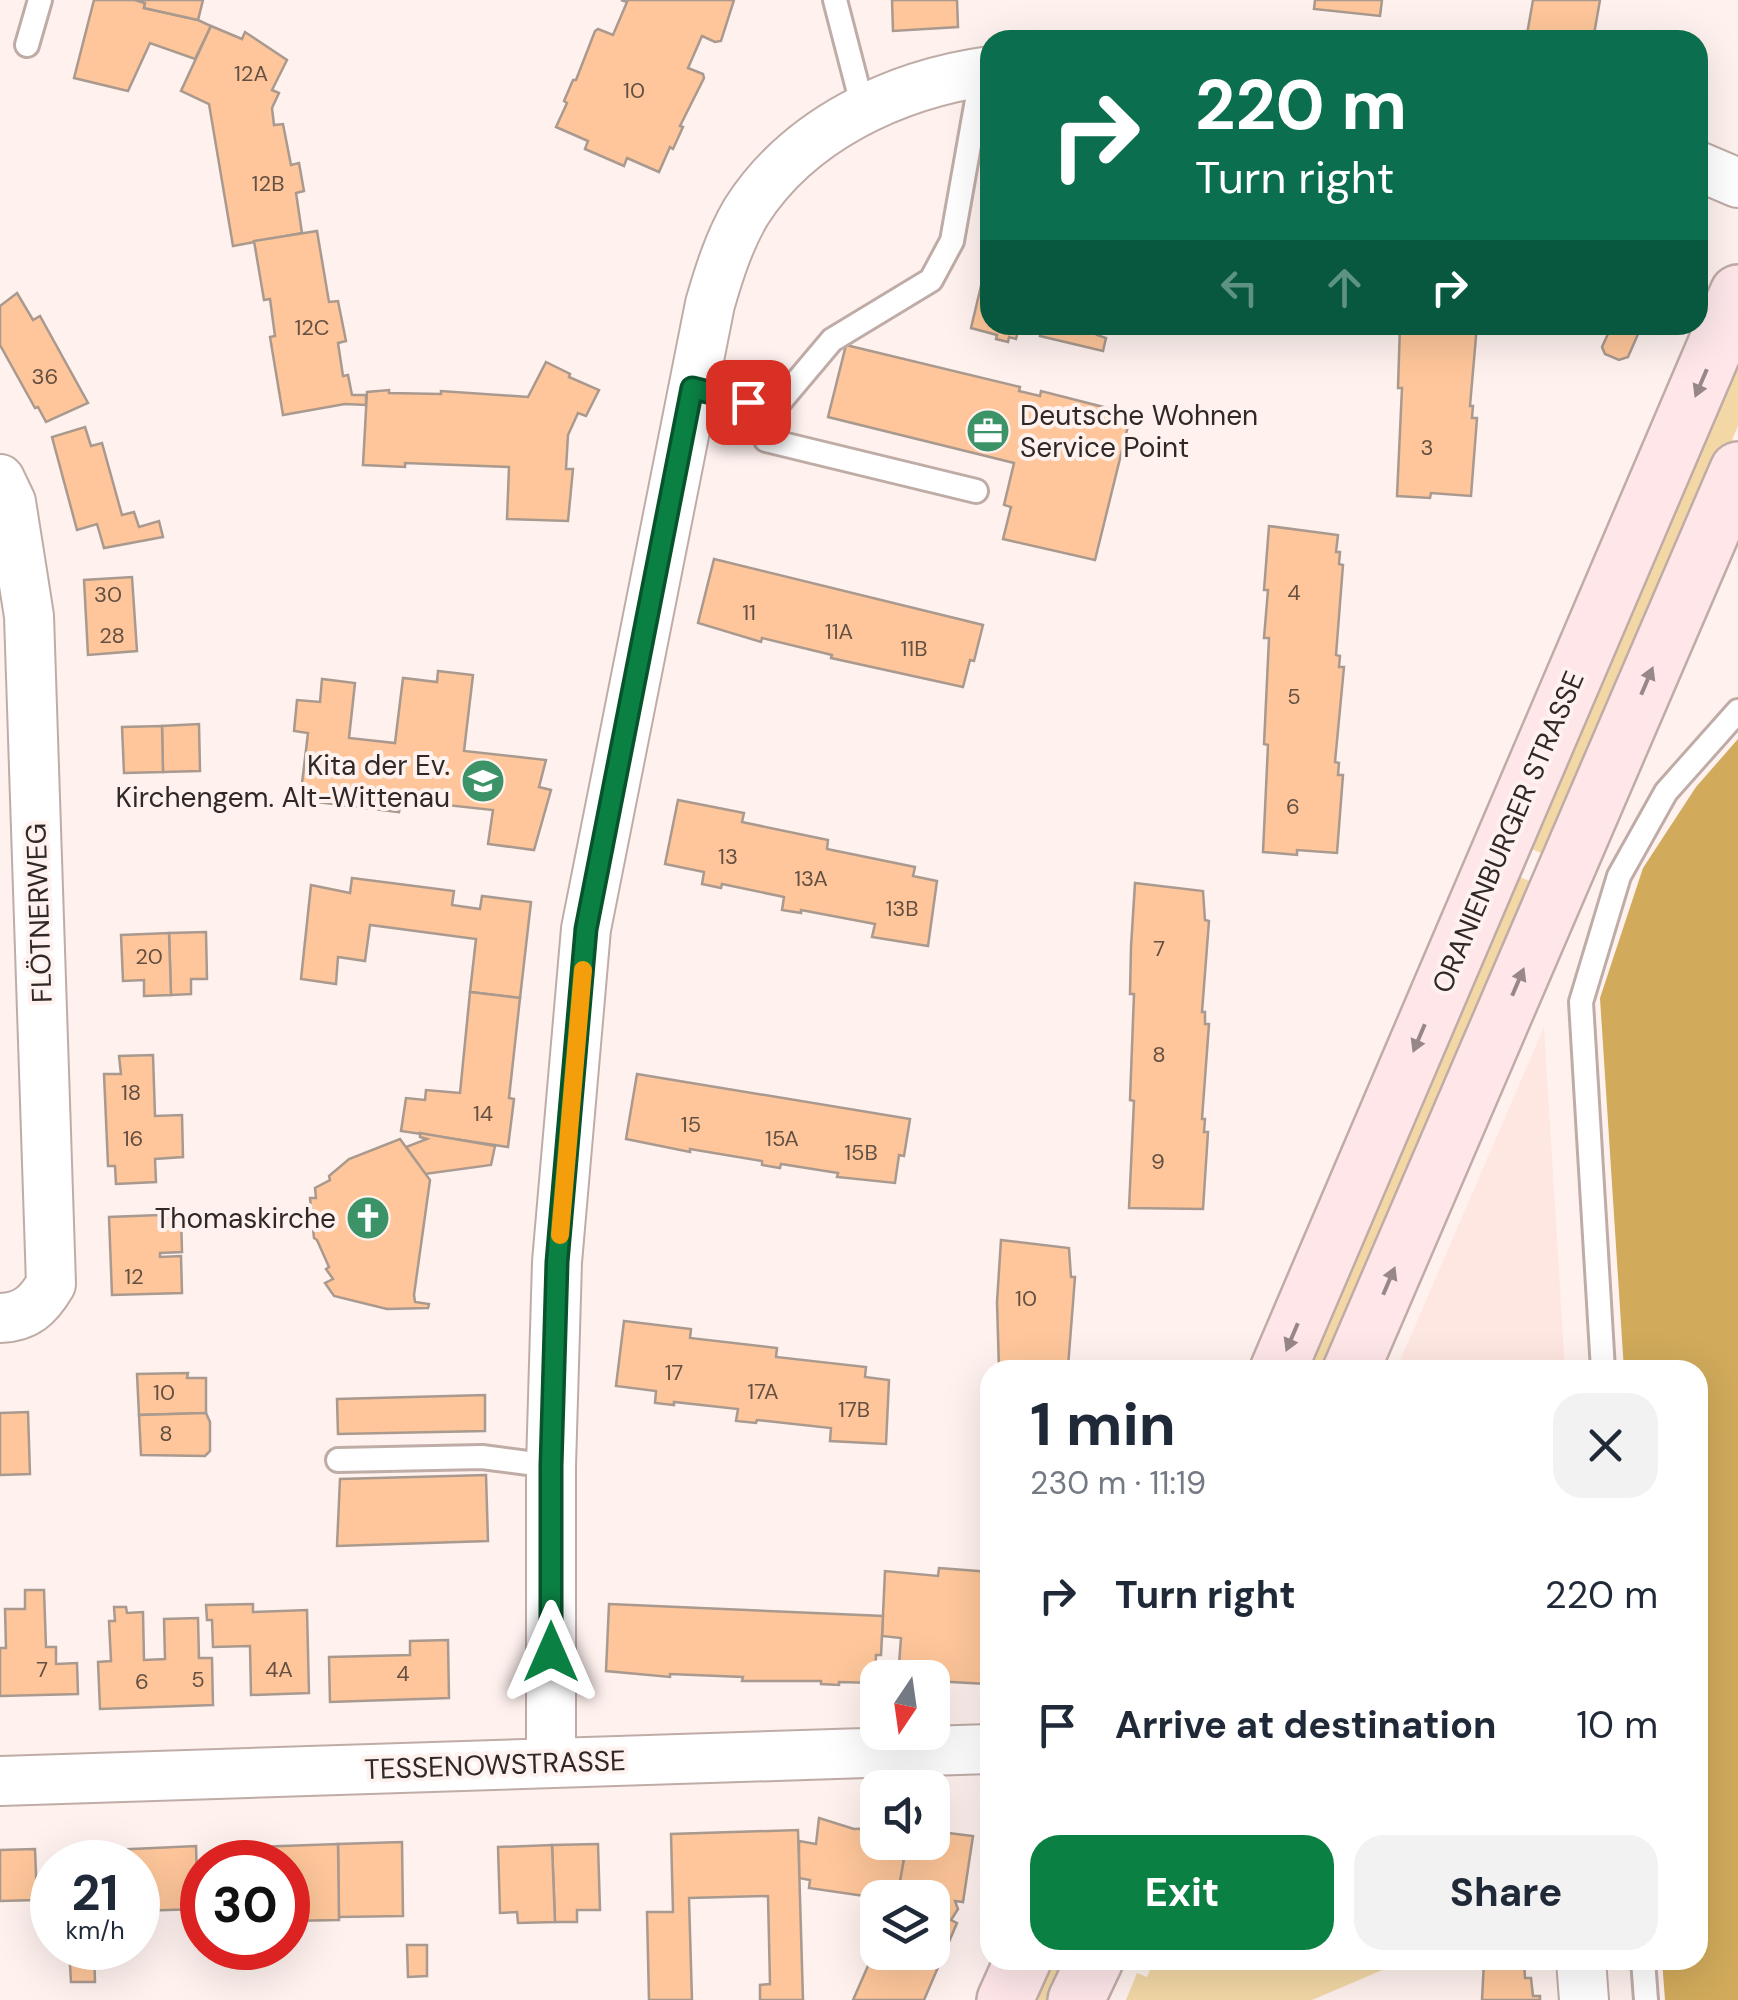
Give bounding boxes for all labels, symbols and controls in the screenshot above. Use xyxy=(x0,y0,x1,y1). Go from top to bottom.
house number: 12A xyxy=(234,59,268,88)
text: 220 m xyxy=(1195,60,1407,151)
icon: right xyxy=(1030,70,1160,200)
house number: 10 xyxy=(623,76,645,105)
text: Turn right xyxy=(1195,148,1394,207)
house number: 12B xyxy=(252,169,284,198)
icon: left xyxy=(1212,260,1267,315)
icon: ahead xyxy=(1317,260,1372,315)
icon: right xyxy=(1422,260,1477,315)
house number: 12C xyxy=(294,313,330,342)
pin xyxy=(706,360,791,445)
house number: 36 xyxy=(32,362,58,391)
one-way arrow xyxy=(1692,368,1708,398)
icon: arrive xyxy=(721,375,776,430)
place label: Deutsche Wohnen Service Point xyxy=(1020,397,1258,466)
office icon: Deutsche Wohnen Service Point xyxy=(965,408,1011,454)
house number: 3 xyxy=(1420,433,1434,462)
house number: 4 xyxy=(1287,578,1301,607)
house number: 30 xyxy=(94,580,122,609)
house number: 11 xyxy=(742,598,756,627)
house number: 11A xyxy=(825,617,853,646)
house number: 28 xyxy=(99,621,125,650)
house number: 11B xyxy=(901,634,928,663)
street label: ORANIENBURGER STRASSE xyxy=(1423,666,1593,998)
one-way arrow xyxy=(1639,666,1655,696)
house number: 5 xyxy=(1287,682,1301,711)
place label: Kita der Ev. Kirchengem. Alt-Wittenau xyxy=(116,747,450,816)
school or university icon: Kita der Ev. Kirchengem. Alt-Wittenau xyxy=(460,758,506,804)
house number: 6 xyxy=(1286,792,1300,821)
street label: FLÖTNERWEG xyxy=(17,823,61,1003)
house number: 13 xyxy=(718,842,738,871)
house number: 13A xyxy=(794,864,828,893)
house number: 13B xyxy=(885,894,919,923)
house number: 7 xyxy=(1153,934,1165,963)
house number: 20 xyxy=(135,942,163,971)
one-way arrow xyxy=(1510,967,1526,997)
one-way arrow xyxy=(1411,1023,1427,1053)
house number: 8 xyxy=(1152,1040,1166,1069)
house number: 18 xyxy=(121,1078,141,1107)
house number: 14 xyxy=(473,1099,493,1128)
house number: 15 xyxy=(681,1110,701,1139)
house number: 16 xyxy=(123,1124,143,1153)
house number: 15A xyxy=(765,1124,799,1153)
house number: 15B xyxy=(844,1138,878,1167)
house number: 9 xyxy=(1151,1147,1165,1176)
church icon: Thomaskirche xyxy=(345,1195,391,1241)
place label: Thomaskirche xyxy=(155,1200,336,1237)
house number: 12 xyxy=(124,1262,144,1291)
one-way arrow xyxy=(1381,1266,1397,1295)
house number: 10 xyxy=(1015,1284,1037,1313)
one-way arrow xyxy=(1284,1322,1300,1352)
house number: 17 xyxy=(665,1358,683,1387)
house number: 17A xyxy=(747,1377,779,1406)
house number: 10 xyxy=(153,1378,175,1407)
text: 1 min xyxy=(1030,1385,1176,1464)
button: close xyxy=(1553,1393,1658,1498)
house number: 17B xyxy=(838,1395,870,1424)
house number: 8 xyxy=(159,1419,173,1448)
text: 230 m · 11:19 xyxy=(1030,1462,1206,1504)
icon: right xyxy=(1030,1568,1085,1623)
text: Turn right xyxy=(1115,1570,1296,1620)
text: 220 m xyxy=(1545,1570,1658,1620)
position arrow xyxy=(499,1600,603,1704)
house number: 7 xyxy=(36,1655,48,1684)
house number: 4A xyxy=(265,1655,293,1684)
house number: 4 xyxy=(396,1659,410,1688)
north arrow xyxy=(860,1660,950,1750)
map controls xyxy=(860,1660,950,1970)
house number: 5 xyxy=(191,1665,205,1694)
house number: 6 xyxy=(135,1667,149,1696)
icon: arrive xyxy=(1030,1698,1085,1753)
text: Arrive at destination xyxy=(1115,1700,1497,1750)
text: 10 m xyxy=(1576,1700,1658,1750)
street label: TESSENOWSTRASSE xyxy=(364,1742,626,1788)
button: sound xyxy=(860,1770,950,1860)
button: Exit xyxy=(1030,1835,1334,1950)
button: Share xyxy=(1354,1835,1658,1950)
speed limit sign: 30 xyxy=(180,1840,310,1970)
text: 21 xyxy=(71,1860,119,1926)
button: layers xyxy=(860,1880,950,1970)
text: km/h xyxy=(65,1914,125,1947)

